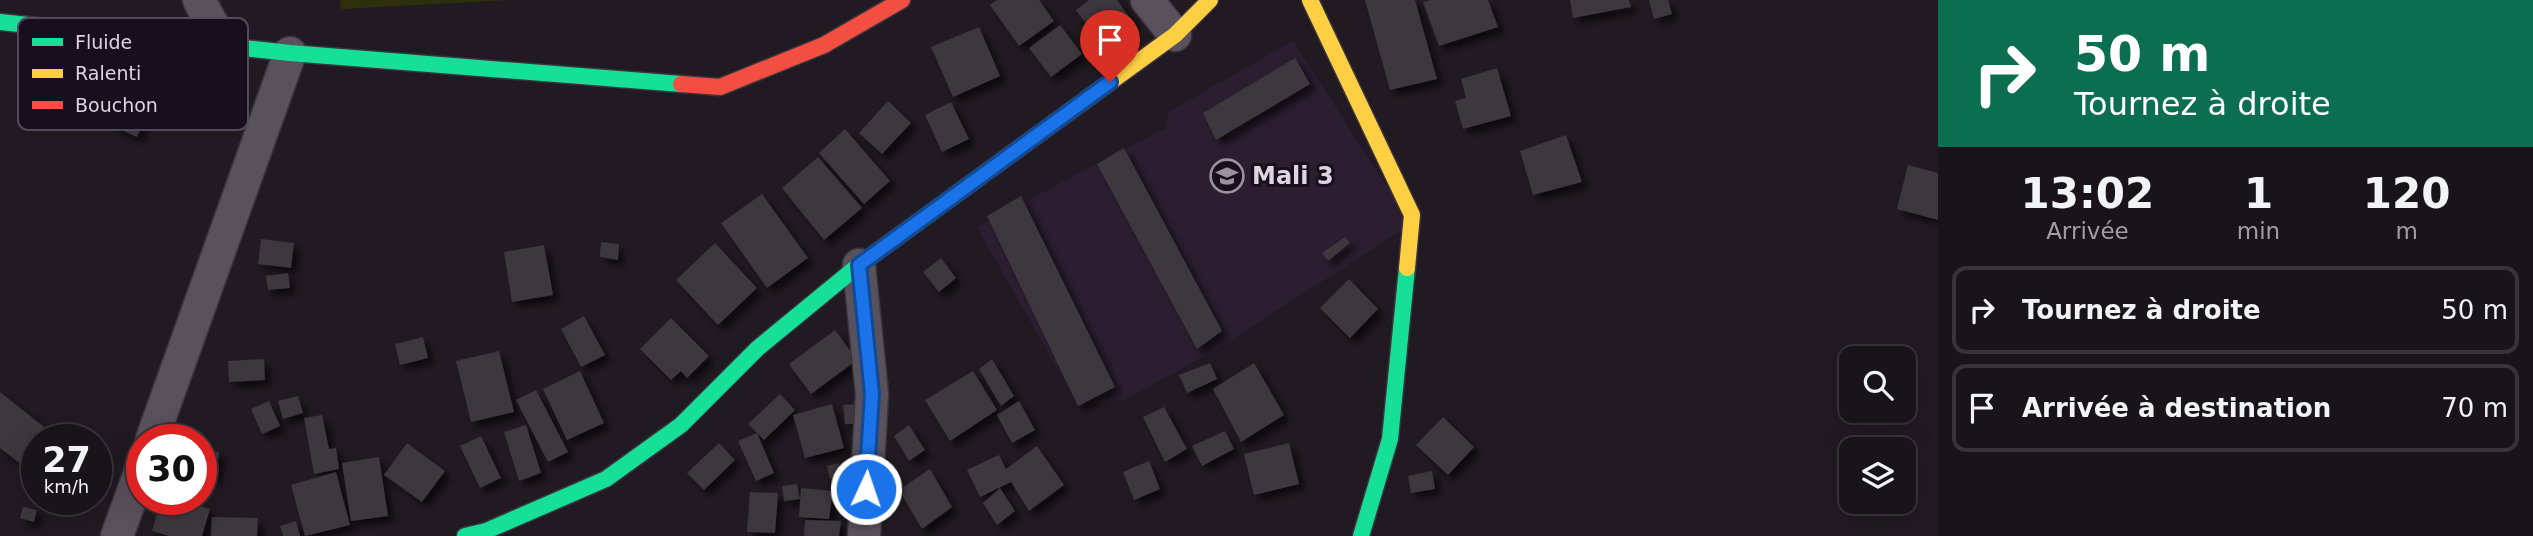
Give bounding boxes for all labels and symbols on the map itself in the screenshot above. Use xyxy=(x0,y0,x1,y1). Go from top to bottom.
pin xyxy=(1080,10,1140,82)
legend xyxy=(18,18,248,130)
text: Fluide xyxy=(75,31,132,53)
text: Ralenti xyxy=(75,62,141,84)
text: Bouchon xyxy=(75,94,158,116)
school or university icon: Mali 3 xyxy=(1208,157,1246,195)
place label: Mali 3 xyxy=(1252,162,1334,190)
speed limit sign: 30 xyxy=(126,424,217,515)
position arrow xyxy=(829,452,903,526)

